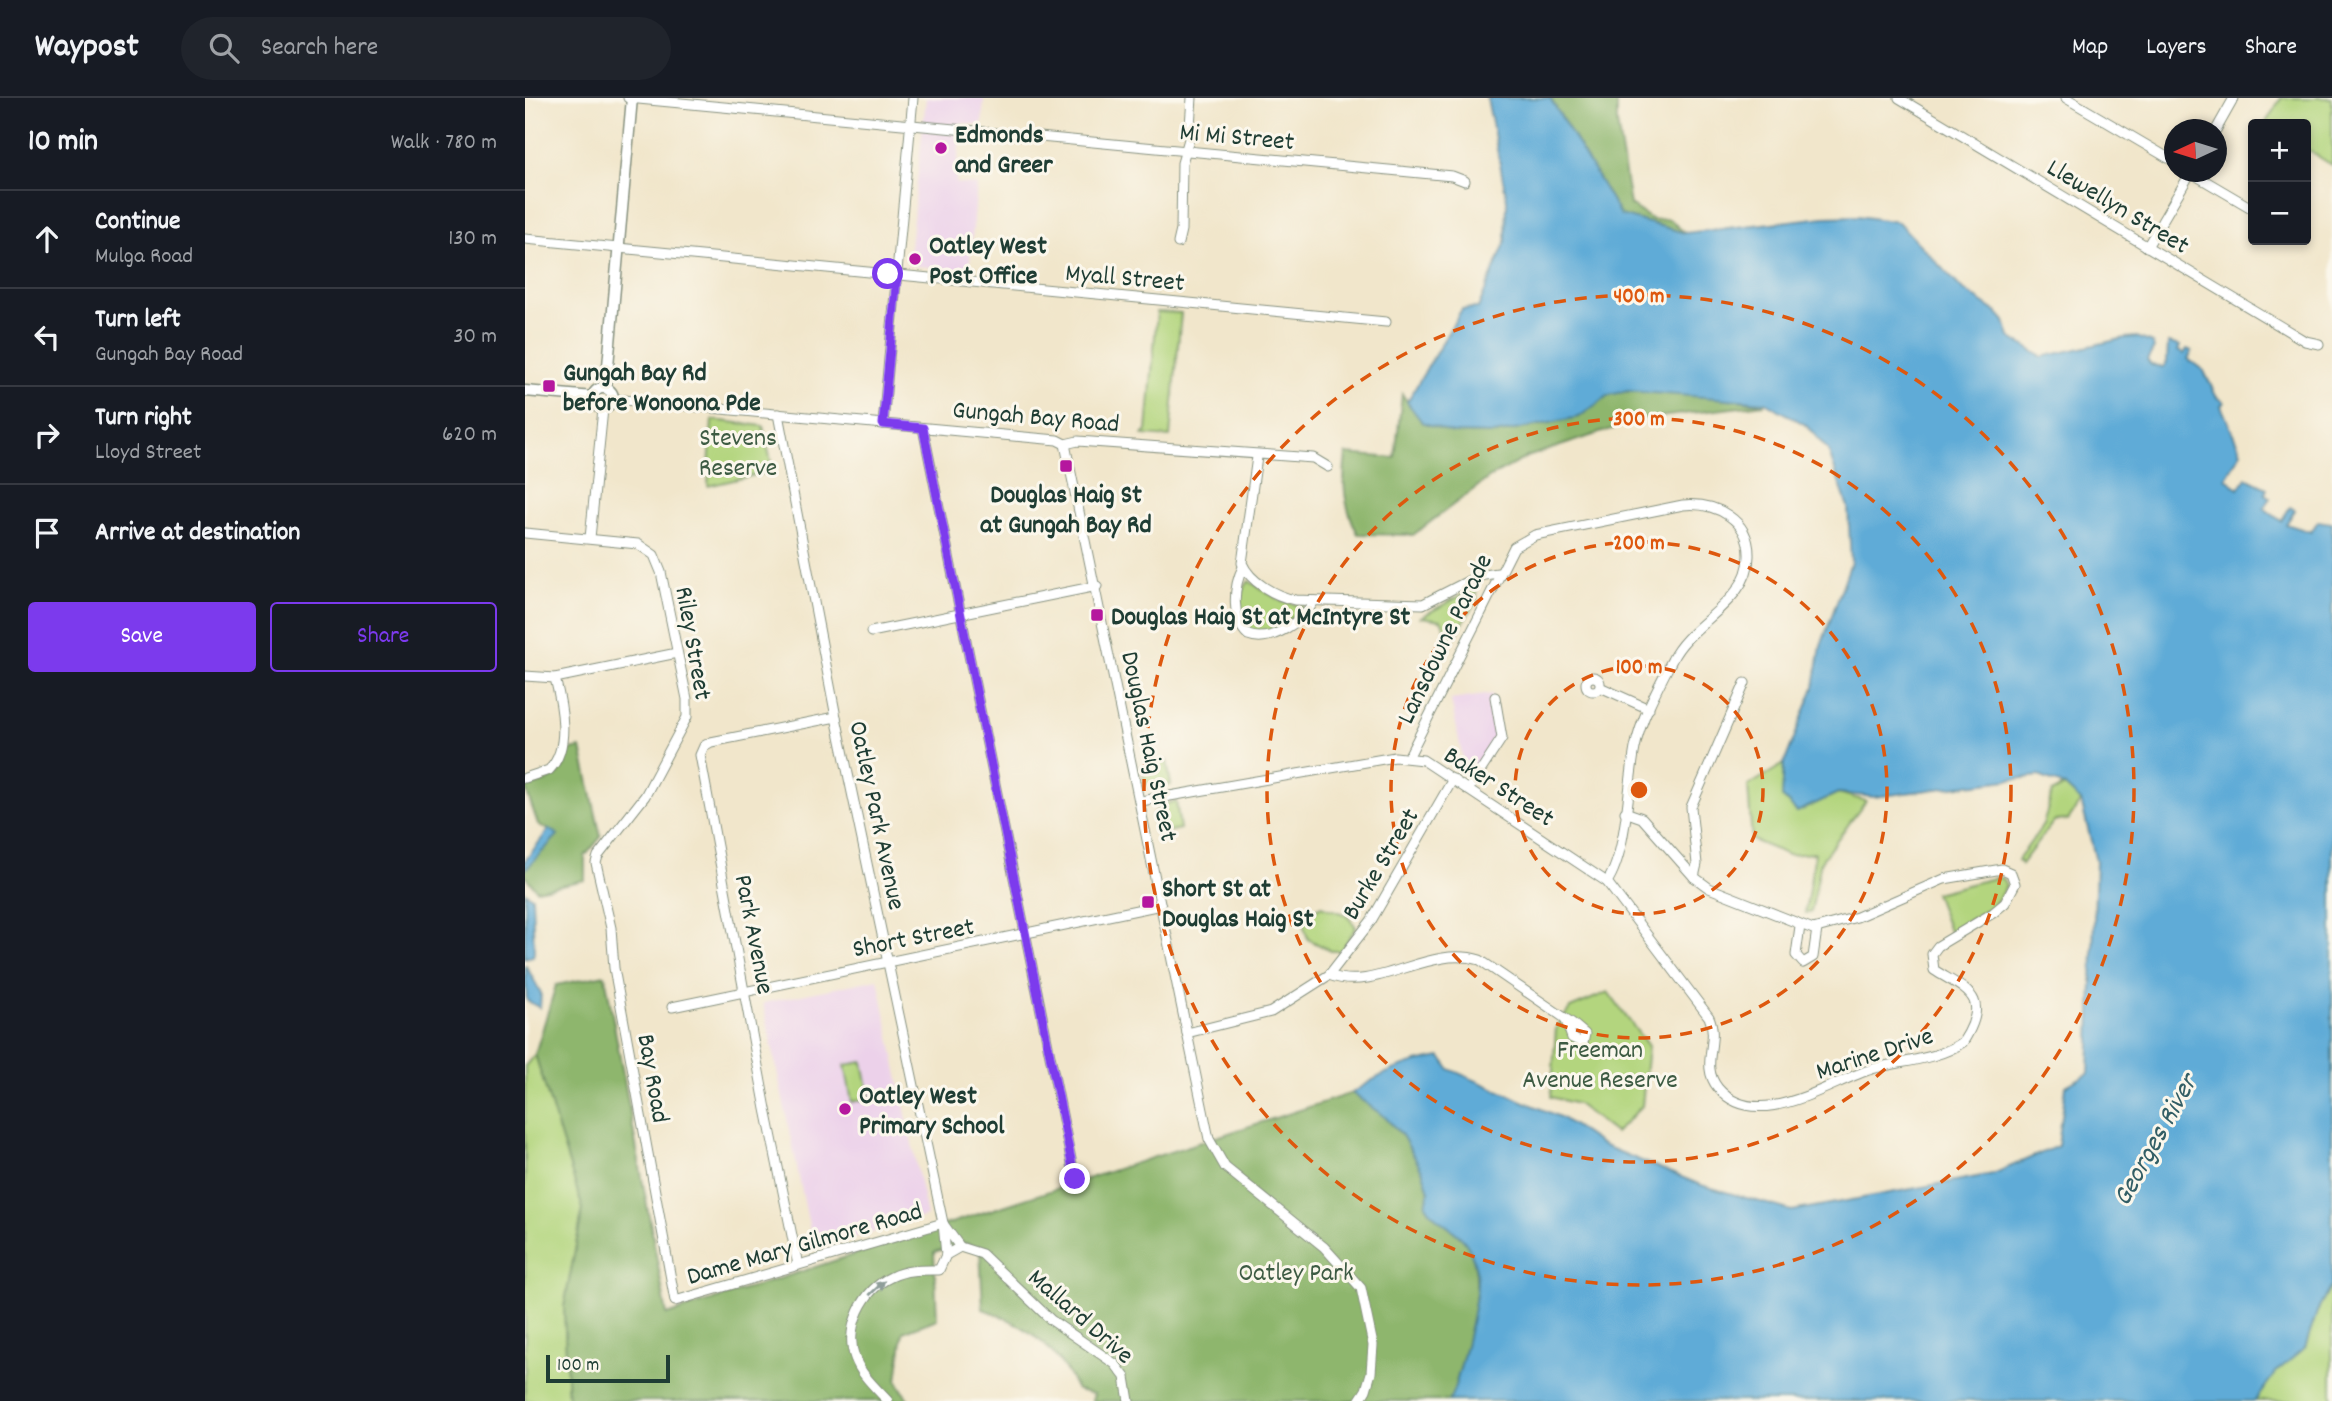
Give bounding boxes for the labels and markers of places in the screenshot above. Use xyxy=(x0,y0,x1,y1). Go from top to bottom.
place label: Edmonds and Greer xyxy=(955,118,1053,185)
marker: Edmonds and Greer xyxy=(933,140,949,156)
place label: Oatley West Post Office xyxy=(929,229,1047,296)
marker: Oatley West Post Office xyxy=(907,251,923,267)
place label: Gungah Bay Rd before Wonoona Pde xyxy=(563,356,761,423)
marker: Gungah Bay Rd before Wonoona Pde xyxy=(541,378,557,394)
marker: Douglas Haig St at Gungah Bay Rd xyxy=(1058,458,1074,474)
place label: Douglas Haig St at Gungah Bay Rd xyxy=(980,478,1152,545)
place label: Douglas Haig St at McIntyre St xyxy=(1111,600,1411,637)
marker: Douglas Haig St at McIntyre St xyxy=(1089,607,1105,623)
centre of rings xyxy=(1627,778,1651,802)
place label: Short St at Douglas Haig St xyxy=(1162,872,1314,939)
marker: Short St at Douglas Haig St xyxy=(1140,894,1156,910)
place label: Oatley West Primary School xyxy=(859,1079,1005,1146)
marker: Oatley West Primary School xyxy=(837,1101,853,1117)

